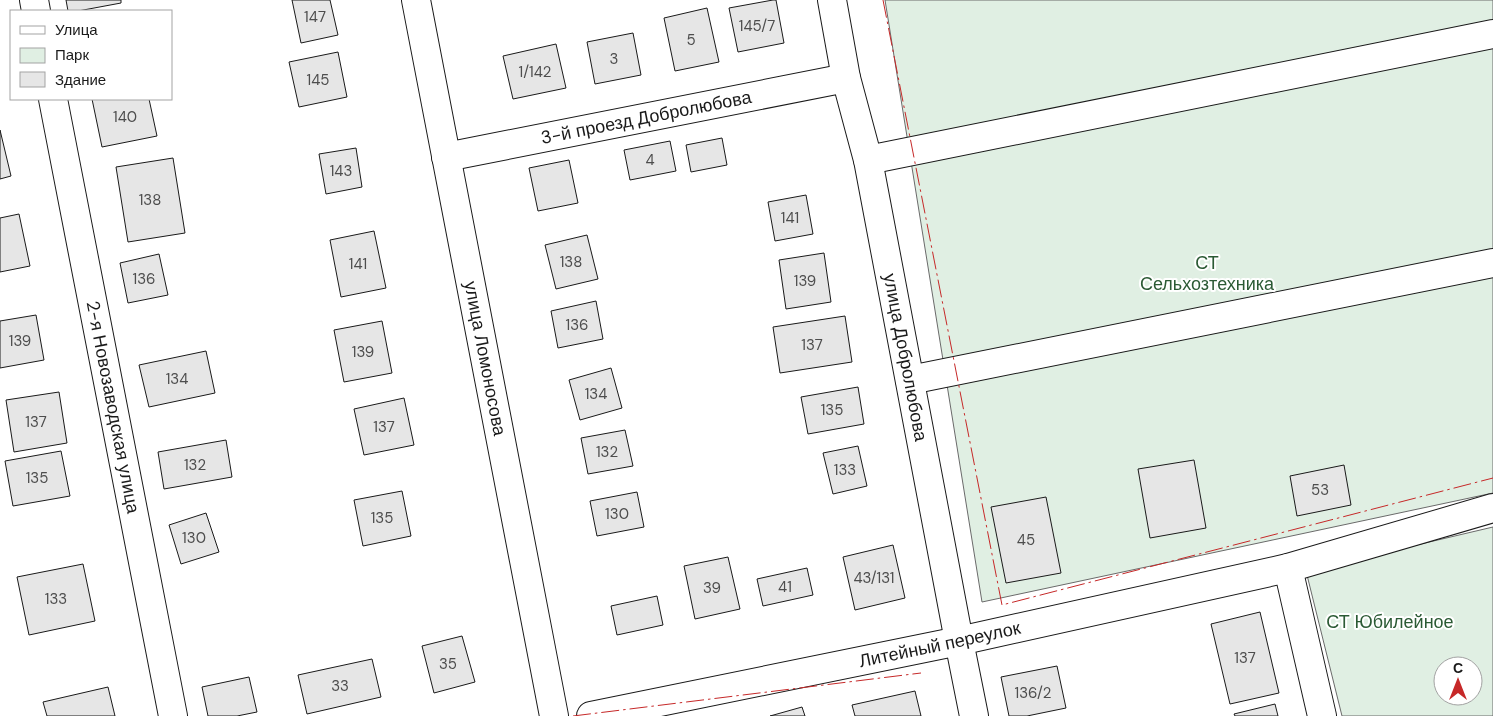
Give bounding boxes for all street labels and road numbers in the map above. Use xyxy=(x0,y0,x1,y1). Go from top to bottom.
street label: 3-й проезд Добролюбова xyxy=(539,85,754,150)
street label: улица Добролюбова xyxy=(878,271,933,444)
street label: улица Ломоносова xyxy=(458,279,512,439)
street label: 2-я Новозаводская улица xyxy=(81,299,146,517)
street label: Литейный переулок xyxy=(857,616,1023,673)

